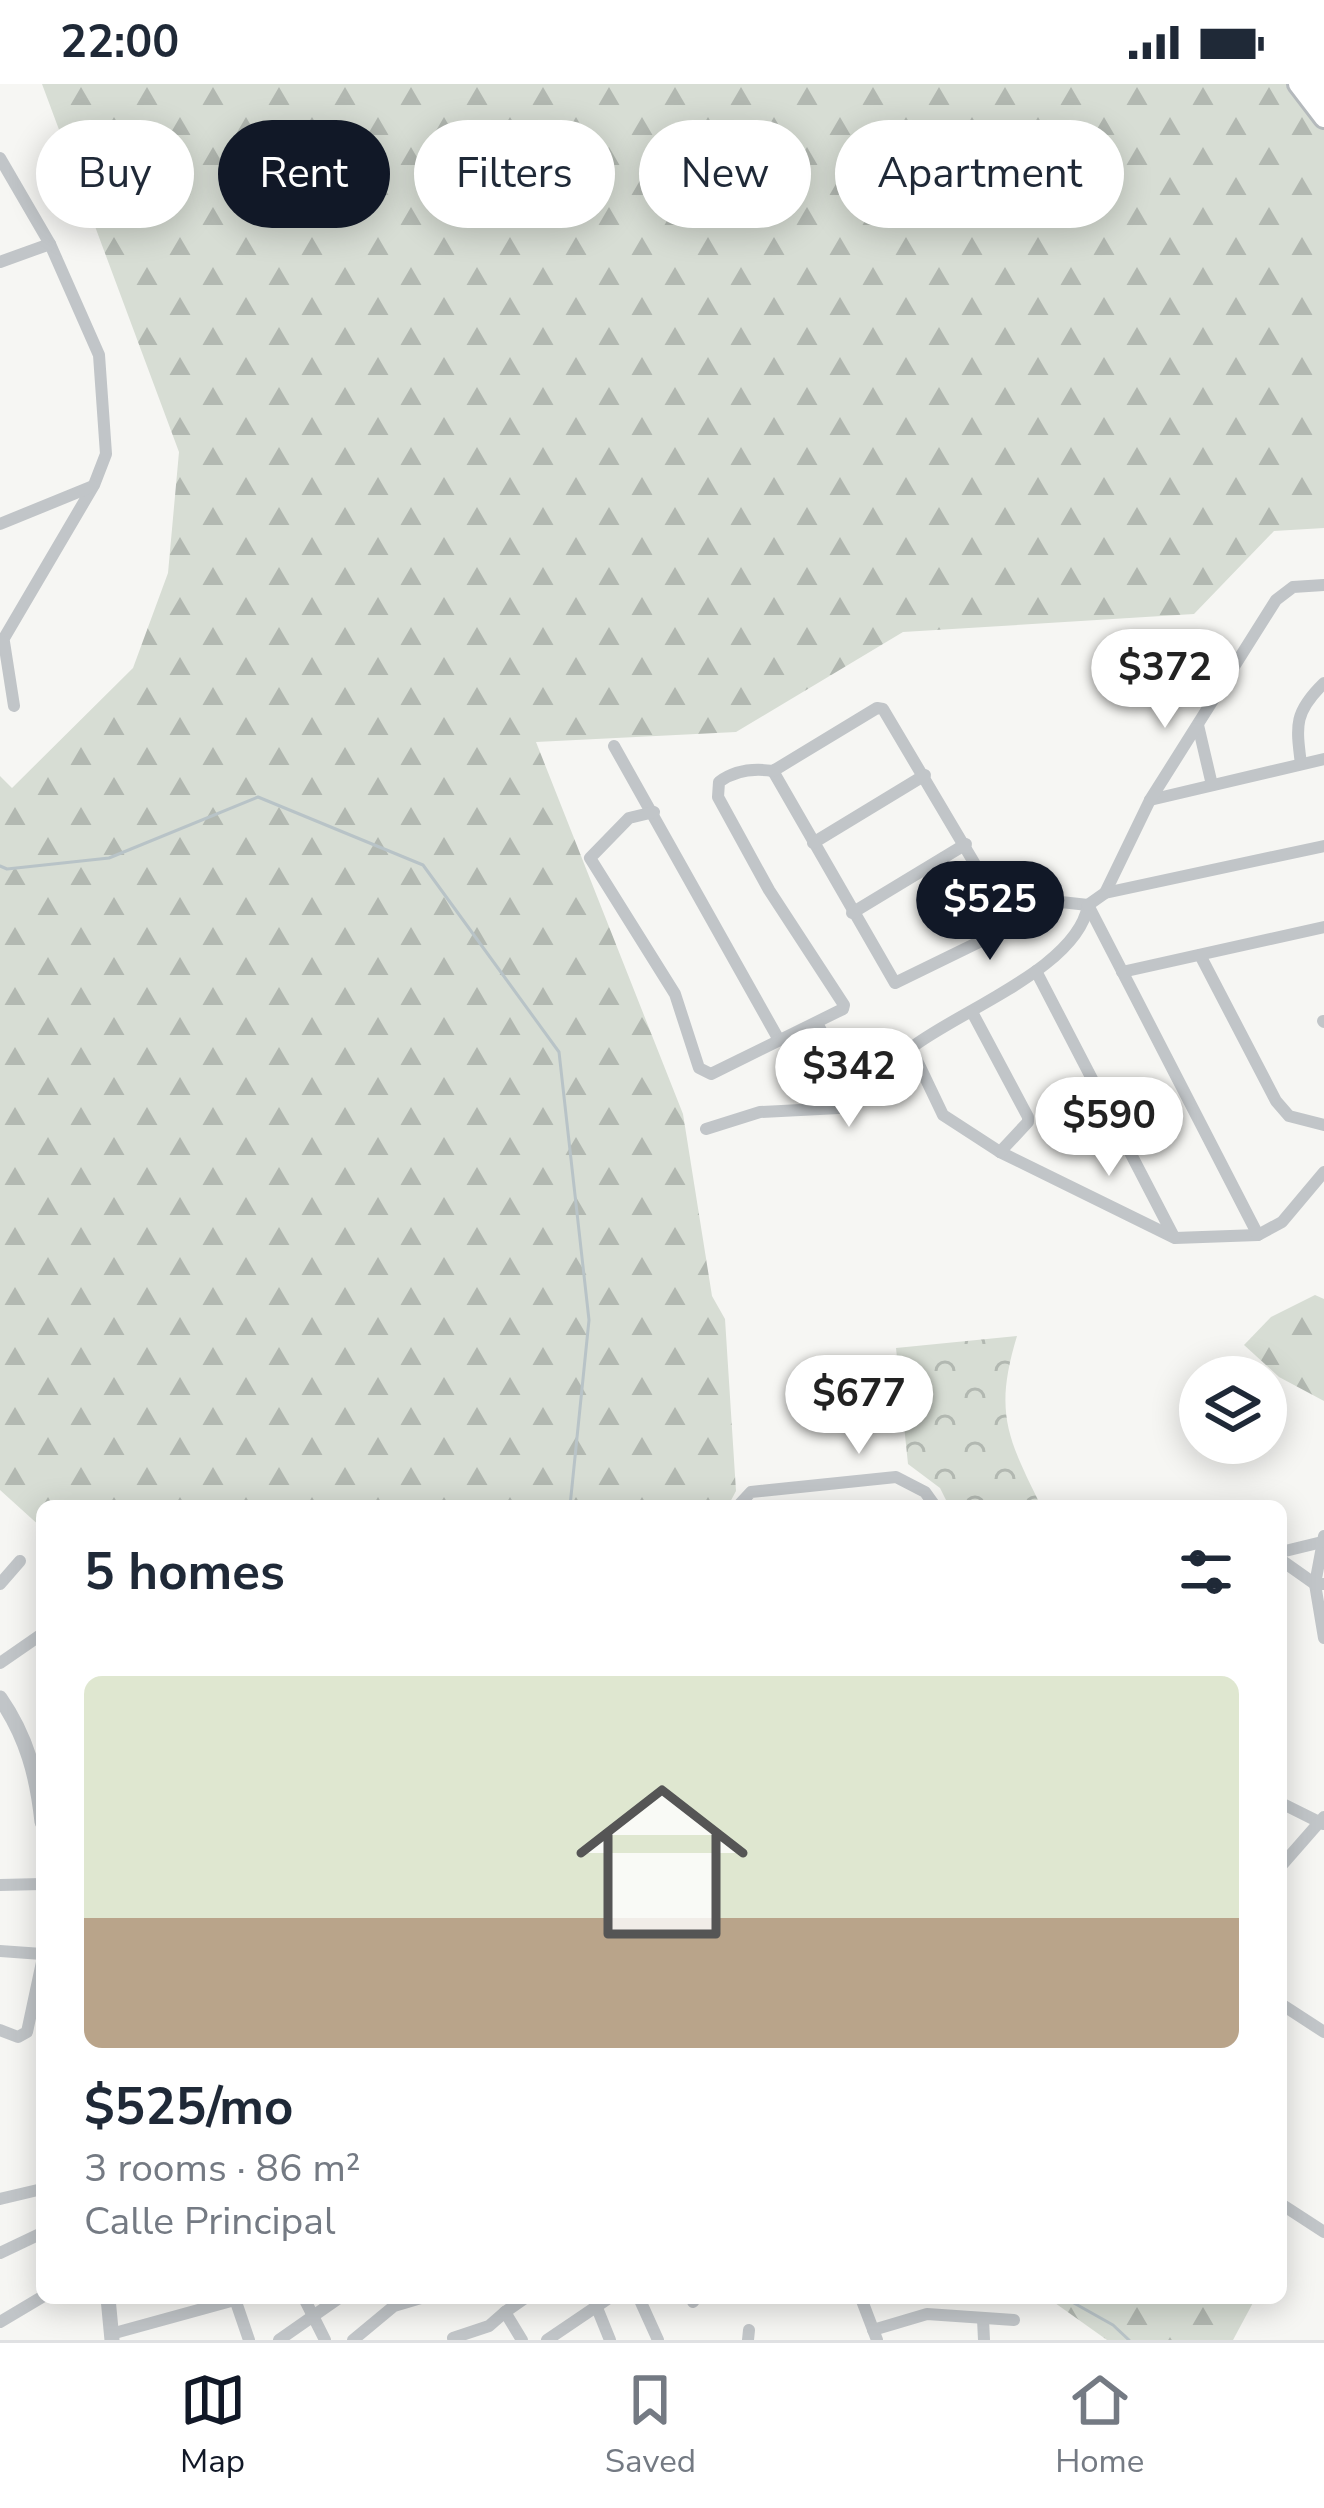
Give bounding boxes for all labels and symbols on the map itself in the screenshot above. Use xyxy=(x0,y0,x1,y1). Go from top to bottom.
pin: $372 xyxy=(1094,629,1236,731)
pin: $525 xyxy=(919,861,1061,963)
pin: $342 xyxy=(778,1028,920,1130)
pin: $590 xyxy=(1038,1077,1180,1179)
pin: $677 xyxy=(788,1355,930,1457)

